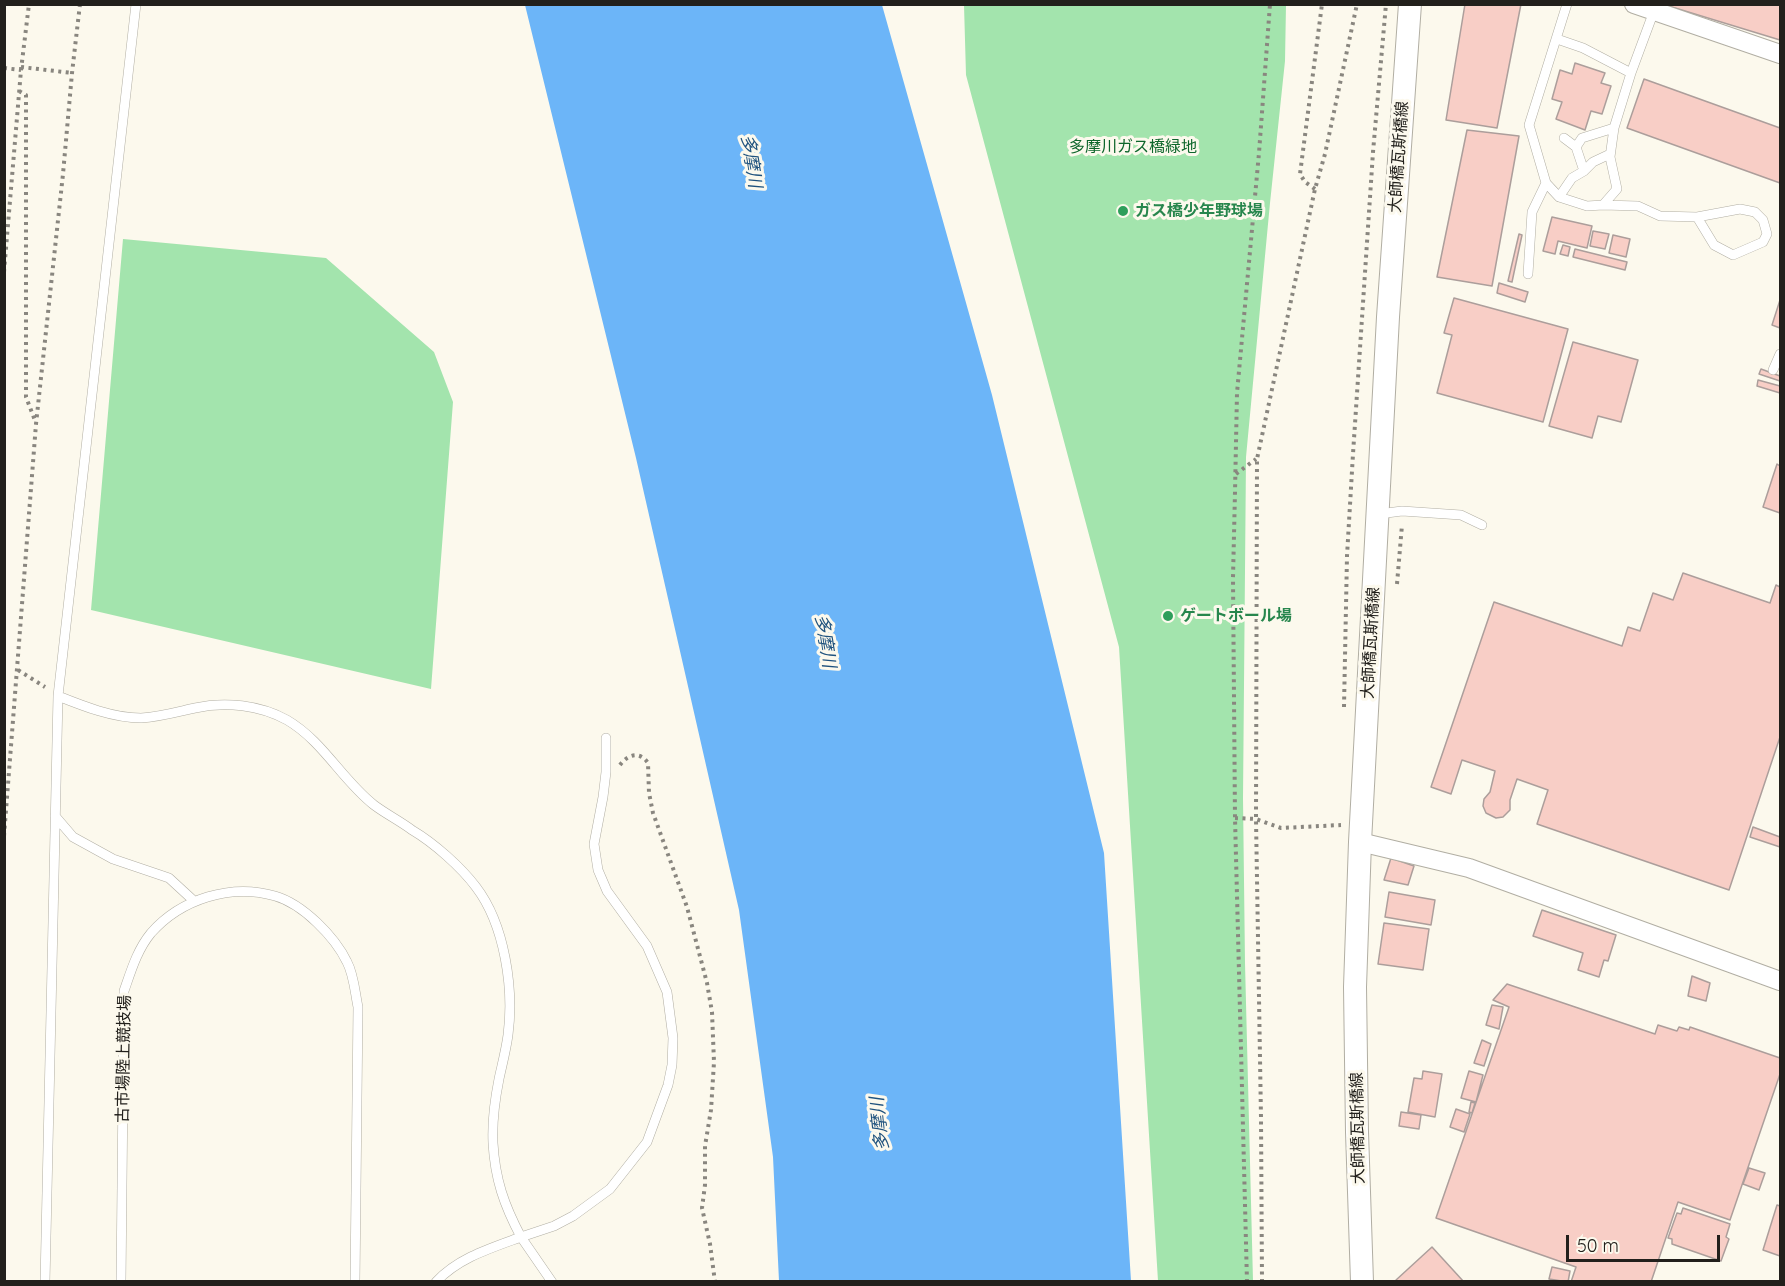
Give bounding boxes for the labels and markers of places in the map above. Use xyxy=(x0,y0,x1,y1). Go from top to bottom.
place label: ガス橋少年野球場 xyxy=(1135,201,1263,221)
marker: ガス橋少年野球場 xyxy=(1116,204,1130,218)
place label: ゲートボール場 xyxy=(1180,606,1292,626)
marker: ゲートボール場 xyxy=(1161,609,1175,623)

